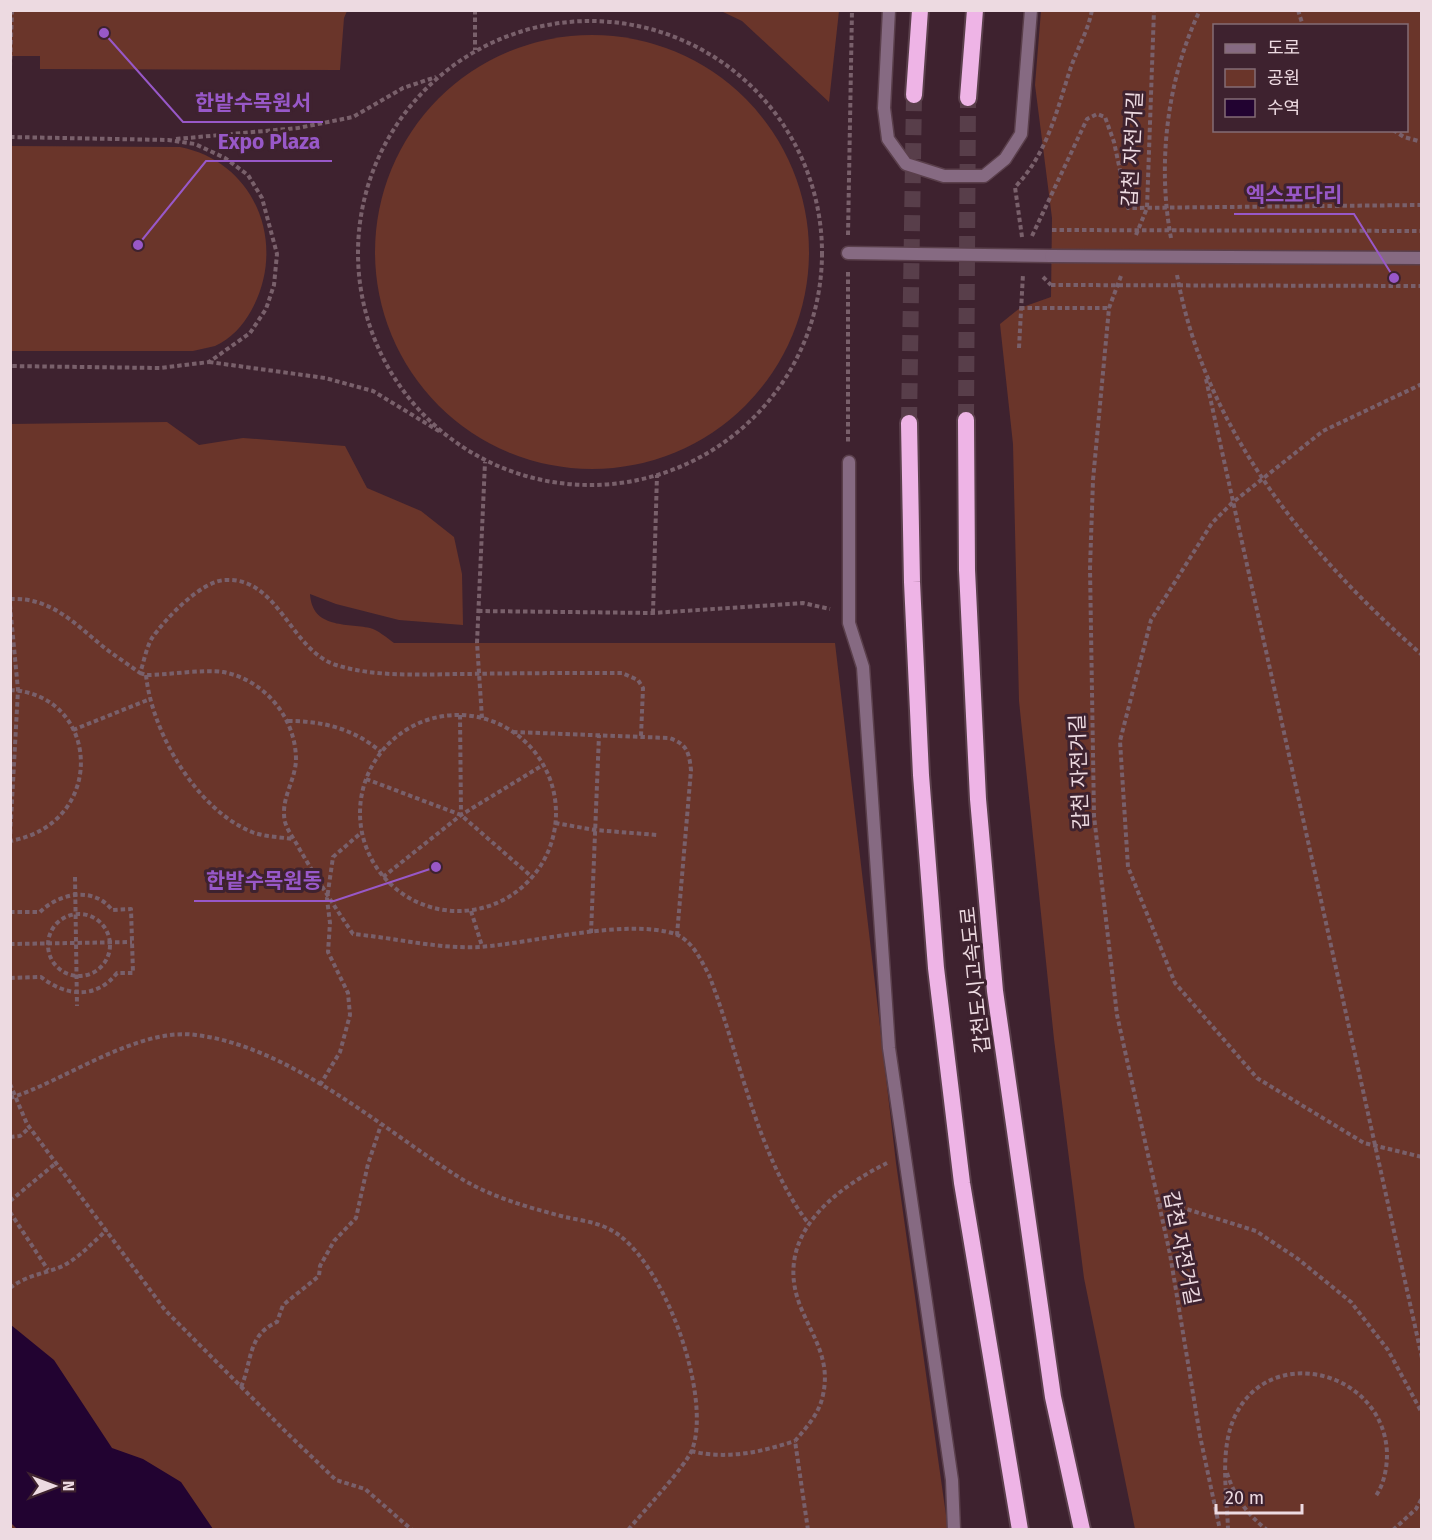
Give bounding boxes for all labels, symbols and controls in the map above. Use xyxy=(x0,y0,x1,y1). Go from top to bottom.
legend xyxy=(1213,24,1408,132)
text: 도로 xyxy=(1267,37,1300,59)
text: 공원 xyxy=(1267,67,1300,89)
callout: 한밭수목원서 xyxy=(183,83,323,122)
text: 한밭수목원서 xyxy=(195,90,311,116)
street label: 갑천 자전거길 xyxy=(1117,91,1147,207)
text: 수역 xyxy=(1267,97,1300,119)
callout: Expo Plaza xyxy=(206,122,332,161)
text: Expo Plaza xyxy=(218,129,320,155)
callout: 엑스포다리 xyxy=(1234,175,1354,214)
text: 엑스포다리 xyxy=(1246,182,1342,208)
street label: 갑천 자전거길 xyxy=(1065,714,1093,830)
callout: 한밭수목원동 xyxy=(194,862,334,901)
text: 한밭수목원동 xyxy=(206,868,322,894)
street label: 갑천도시고속도로 xyxy=(955,906,995,1054)
street label: 갑천 자전거길 xyxy=(1159,1189,1205,1307)
north arrow xyxy=(24,1456,84,1516)
scale bar xyxy=(1216,1477,1302,1515)
text: N xyxy=(59,1481,78,1491)
text: 20 m xyxy=(1225,1487,1264,1509)

